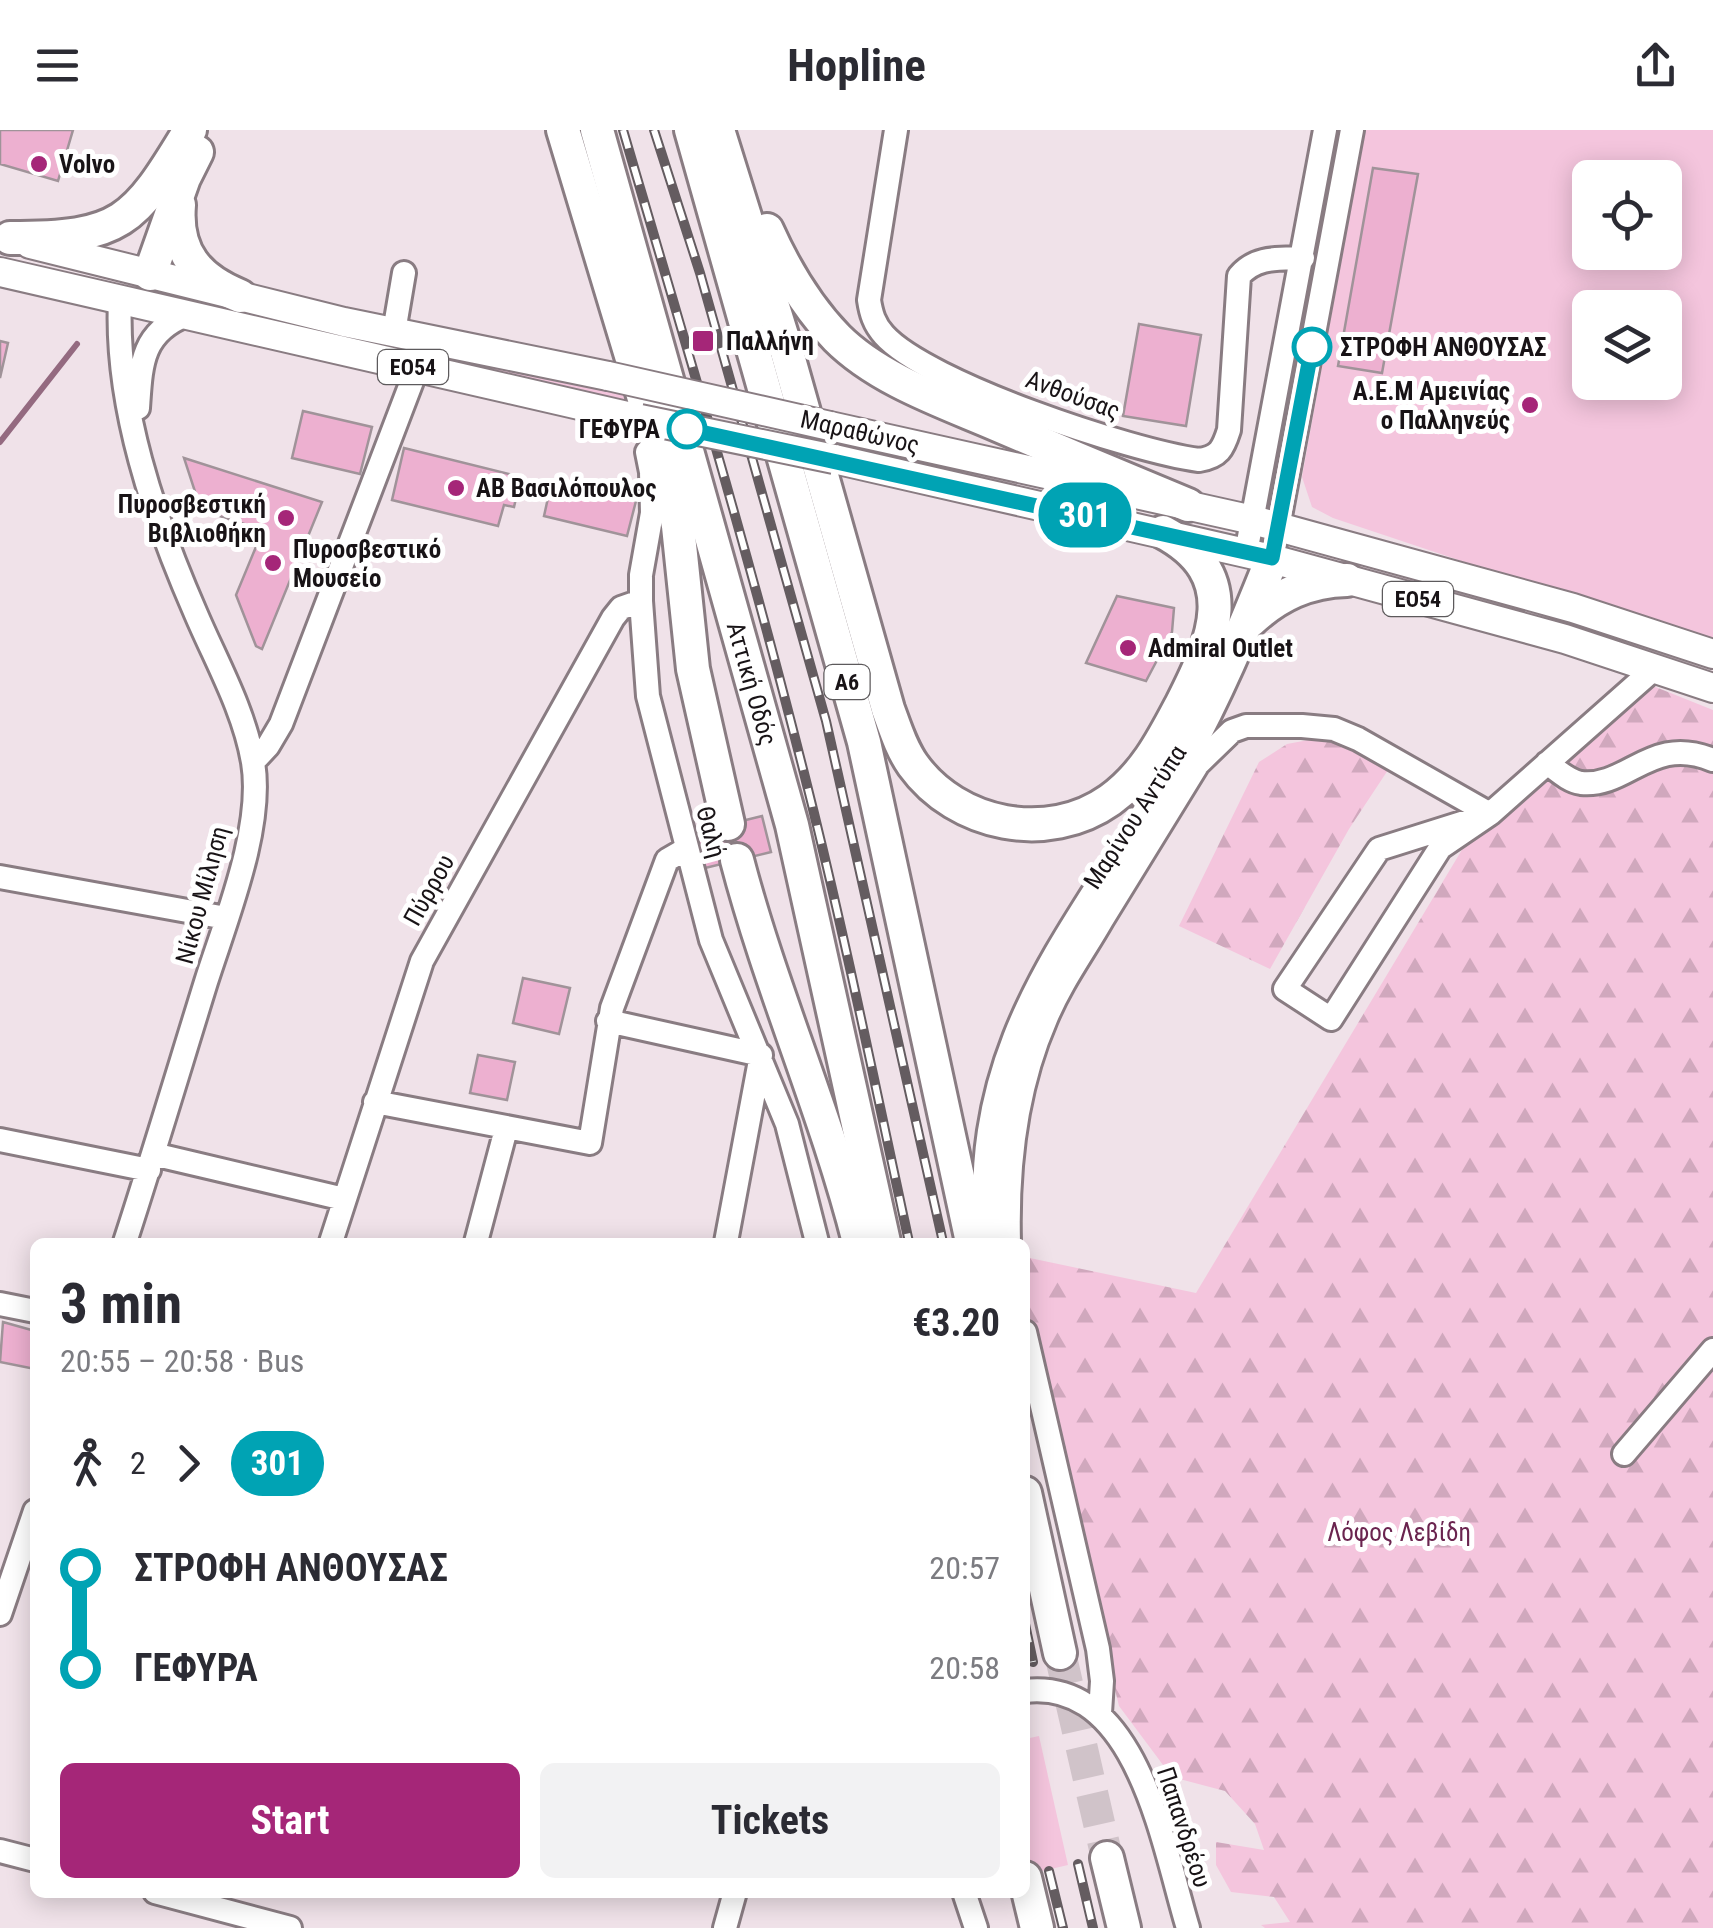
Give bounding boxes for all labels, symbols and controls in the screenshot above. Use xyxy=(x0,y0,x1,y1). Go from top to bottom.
icon: menu xyxy=(30,38,85,93)
icon: share xyxy=(1628,38,1683,93)
text: Hopline xyxy=(787,39,926,92)
place label: Volvo xyxy=(59,150,115,179)
marker: Volvo xyxy=(28,153,50,175)
map controls xyxy=(1572,160,1682,400)
button: locate xyxy=(1572,160,1682,270)
button: layers xyxy=(1572,290,1682,400)
place label: Παλλήνη xyxy=(726,327,814,356)
marker: Παλλήνη xyxy=(690,328,716,354)
marker: ΣΤΡΟΦΗ ΑΝΘΟΥΣΑΣ xyxy=(1293,328,1331,366)
place label: ΣΤΡΟΦΗ ΑΝΘΟΥΣΑΣ xyxy=(1340,333,1547,362)
road number: ΕΟ54 xyxy=(378,350,448,384)
street label: Ανθούσας xyxy=(1022,365,1124,425)
place label: Α.Ε.Μ Αμεινίας ο Παλληνεύς xyxy=(1353,377,1510,435)
marker: Α.Ε.Μ Αμεινίας ο Παλληνεύς xyxy=(1519,394,1541,416)
street label: Μαραθώνος xyxy=(798,404,922,460)
marker: ΓΕΦΥΡΑ xyxy=(668,410,706,448)
place label: ΓΕΦΥΡΑ xyxy=(579,415,660,444)
place label: ΑΒ Βασιλόπουλος xyxy=(476,474,657,503)
marker: ΑΒ Βασιλόπουλος xyxy=(445,477,467,499)
line badge: 301 xyxy=(1028,482,1142,548)
place label: Πυροσβεστική Βιβλιοθήκη xyxy=(118,490,266,548)
text: 301 xyxy=(1058,495,1112,536)
marker: Πυροσβεστική Βιβλιοθήκη xyxy=(275,507,297,529)
place label: Πυροσβεστικό Μουσείο xyxy=(293,535,441,593)
marker: Πυροσβεστικό Μουσείο xyxy=(262,552,284,574)
road number: ΕΟ54 xyxy=(1383,582,1453,616)
street label: Αττική Οδός xyxy=(721,619,783,749)
place label: Admiral Outlet xyxy=(1148,634,1293,663)
marker: Admiral Outlet xyxy=(1117,637,1139,659)
road number: Α6 xyxy=(824,665,870,699)
street label: Μαρίνου Αντύπα xyxy=(1078,740,1192,894)
street label: Θαλή xyxy=(690,803,732,861)
street label: Νίκου Μίληση xyxy=(170,823,234,967)
street label: Πύρρου xyxy=(398,849,460,931)
text: 3 min xyxy=(60,1272,182,1336)
text: €3.20 xyxy=(912,1301,1000,1345)
text: 20:55 – 20:58 · Bus xyxy=(60,1342,304,1380)
icon: walk xyxy=(60,1436,115,1491)
icon: forward xyxy=(161,1436,216,1491)
text: 301 xyxy=(251,1443,304,1484)
text: 2 xyxy=(130,1444,146,1482)
park label: Λόφος Λεβίδη xyxy=(1327,1518,1471,1547)
text: ΣΤΡΟΦΗ ΑΝΘΟΥΣΑΣ xyxy=(134,1546,448,1590)
text: 20:57 xyxy=(929,1549,1000,1587)
text: ΓΕΦΥΡΑ xyxy=(134,1646,258,1690)
text: 20:58 xyxy=(929,1649,1000,1687)
button: Start xyxy=(60,1763,520,1878)
button: Tickets xyxy=(540,1763,1000,1878)
street label: Παπανδρέου xyxy=(1151,1763,1217,1891)

